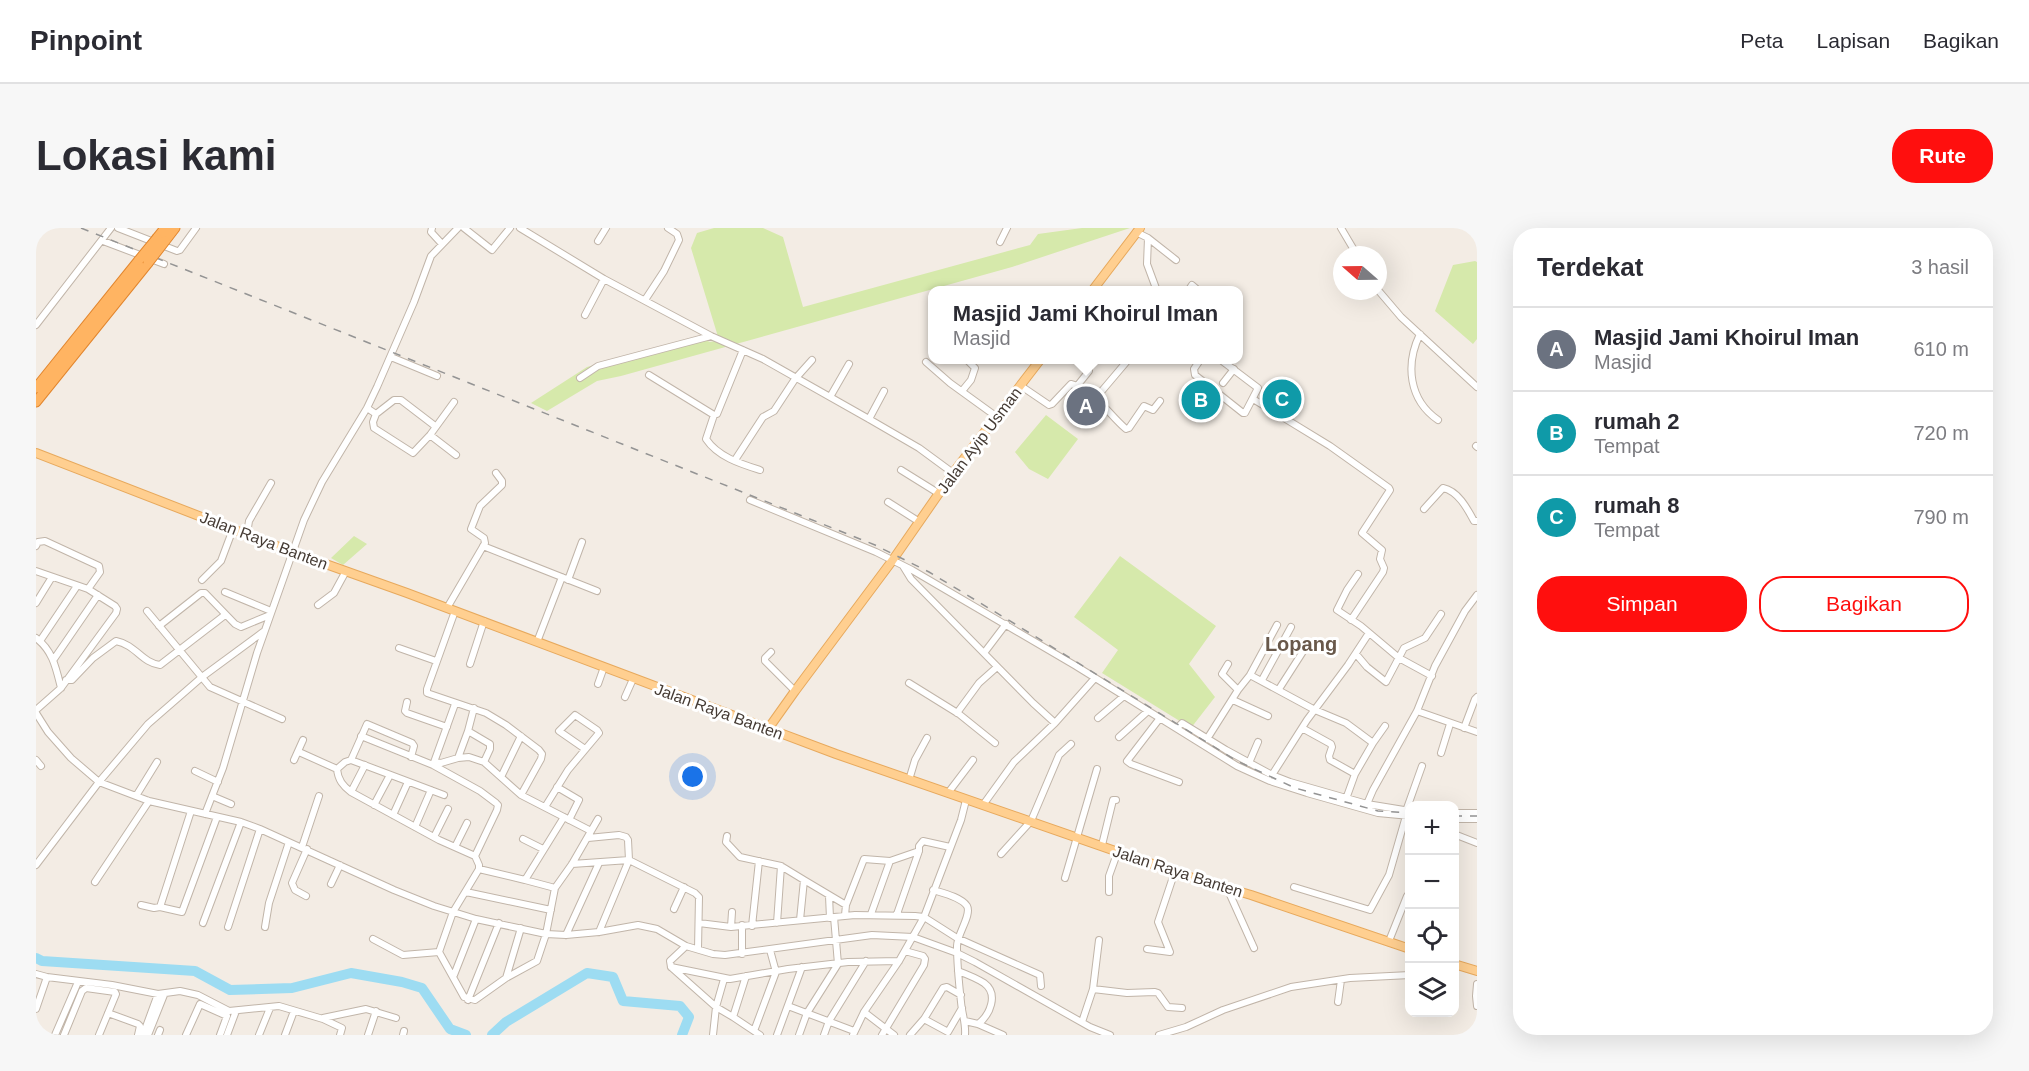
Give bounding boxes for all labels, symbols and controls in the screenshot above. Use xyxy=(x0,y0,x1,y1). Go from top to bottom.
text: Pinpoint xyxy=(30,25,142,56)
text: Peta xyxy=(1740,29,1784,52)
text: Lapisan xyxy=(1817,29,1890,52)
text: Bagikan xyxy=(1923,29,1999,52)
button: Rute xyxy=(1892,129,1993,183)
text: Lokasi kami xyxy=(36,132,276,179)
north arrow xyxy=(1333,246,1387,300)
text: Terdekat xyxy=(1537,252,1643,282)
text: 3 hasil xyxy=(1911,256,1969,278)
popup xyxy=(928,286,1243,364)
text: Masjid Jami Khoirul Iman xyxy=(953,301,1218,326)
text: Masjid Jami Khoirul Iman xyxy=(1594,325,1859,350)
text: Masjid xyxy=(953,327,1011,349)
text: A xyxy=(1549,338,1564,360)
text: 610 m xyxy=(1913,338,1969,360)
text: Masjid xyxy=(1594,351,1652,373)
pin: C xyxy=(1262,376,1302,422)
pin: B xyxy=(1182,378,1220,423)
street label: Jalan Ayip Usman xyxy=(934,384,1025,496)
pin: A xyxy=(1066,384,1106,429)
text: rumah 2 xyxy=(1594,409,1680,434)
text: B xyxy=(1549,422,1564,444)
text: 720 m xyxy=(1913,422,1969,444)
text: Tempat xyxy=(1594,435,1660,457)
text: rumah 8 xyxy=(1594,493,1680,518)
text: C xyxy=(1549,506,1564,528)
text: 790 m xyxy=(1913,506,1969,528)
street label: Jalan Raya Banten xyxy=(198,508,330,573)
text: Tempat xyxy=(1594,519,1660,541)
button: Simpan xyxy=(1537,576,1747,632)
button: Bagikan xyxy=(1759,576,1969,632)
district label: Lopang xyxy=(1265,633,1337,655)
street label: Jalan Raya Banten xyxy=(652,680,785,743)
your location xyxy=(678,762,707,791)
map controls xyxy=(1405,801,1459,1017)
button: + xyxy=(1405,801,1459,855)
street label: Jalan Raya Banten xyxy=(1111,843,1245,900)
button: − xyxy=(1405,855,1459,909)
button: locate xyxy=(1405,909,1459,963)
button: layers xyxy=(1405,963,1459,1017)

